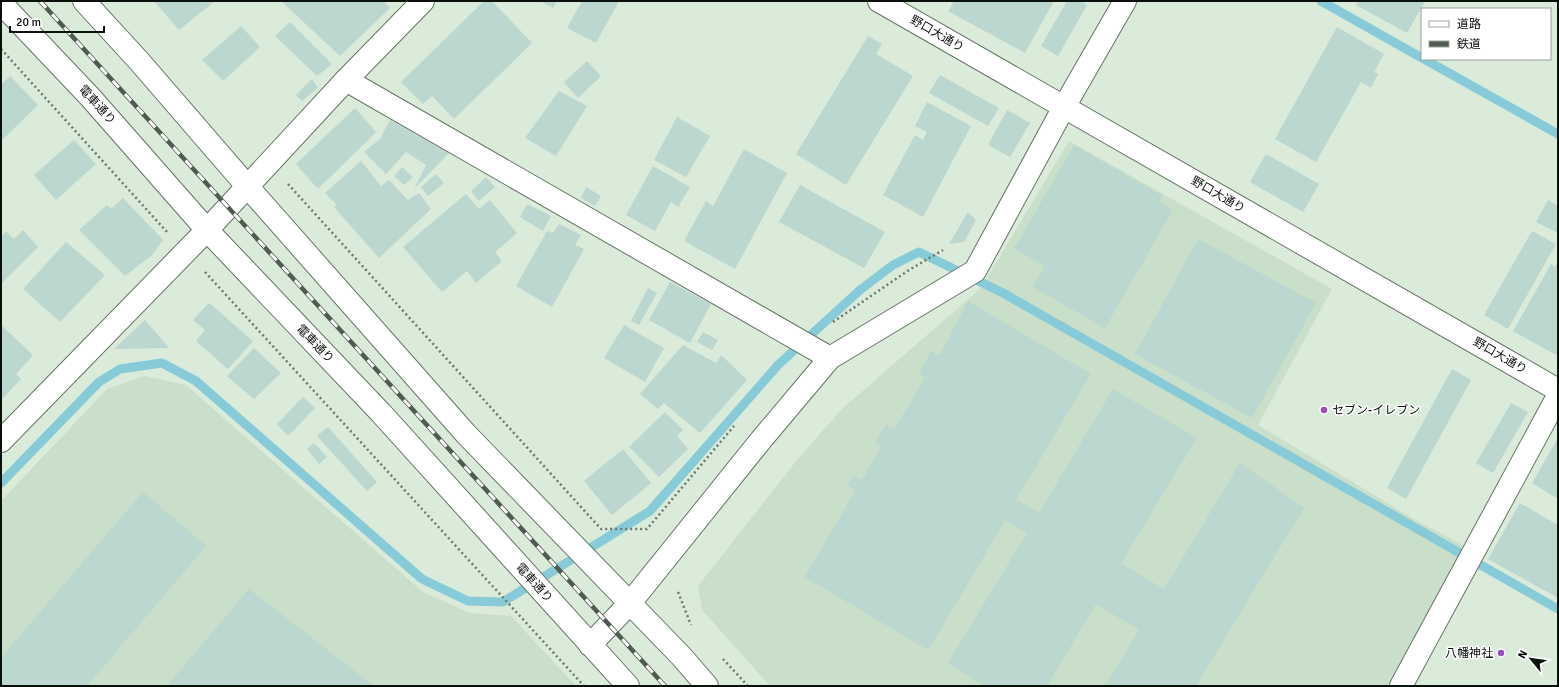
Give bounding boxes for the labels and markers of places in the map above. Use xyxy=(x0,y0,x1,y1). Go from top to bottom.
place label: セブン-イレブン xyxy=(1332,403,1420,418)
marker: セブン-イレブン xyxy=(1319,405,1329,415)
place label: 八幡神社 xyxy=(1445,646,1493,661)
marker: 八幡神社 xyxy=(1496,648,1506,658)

